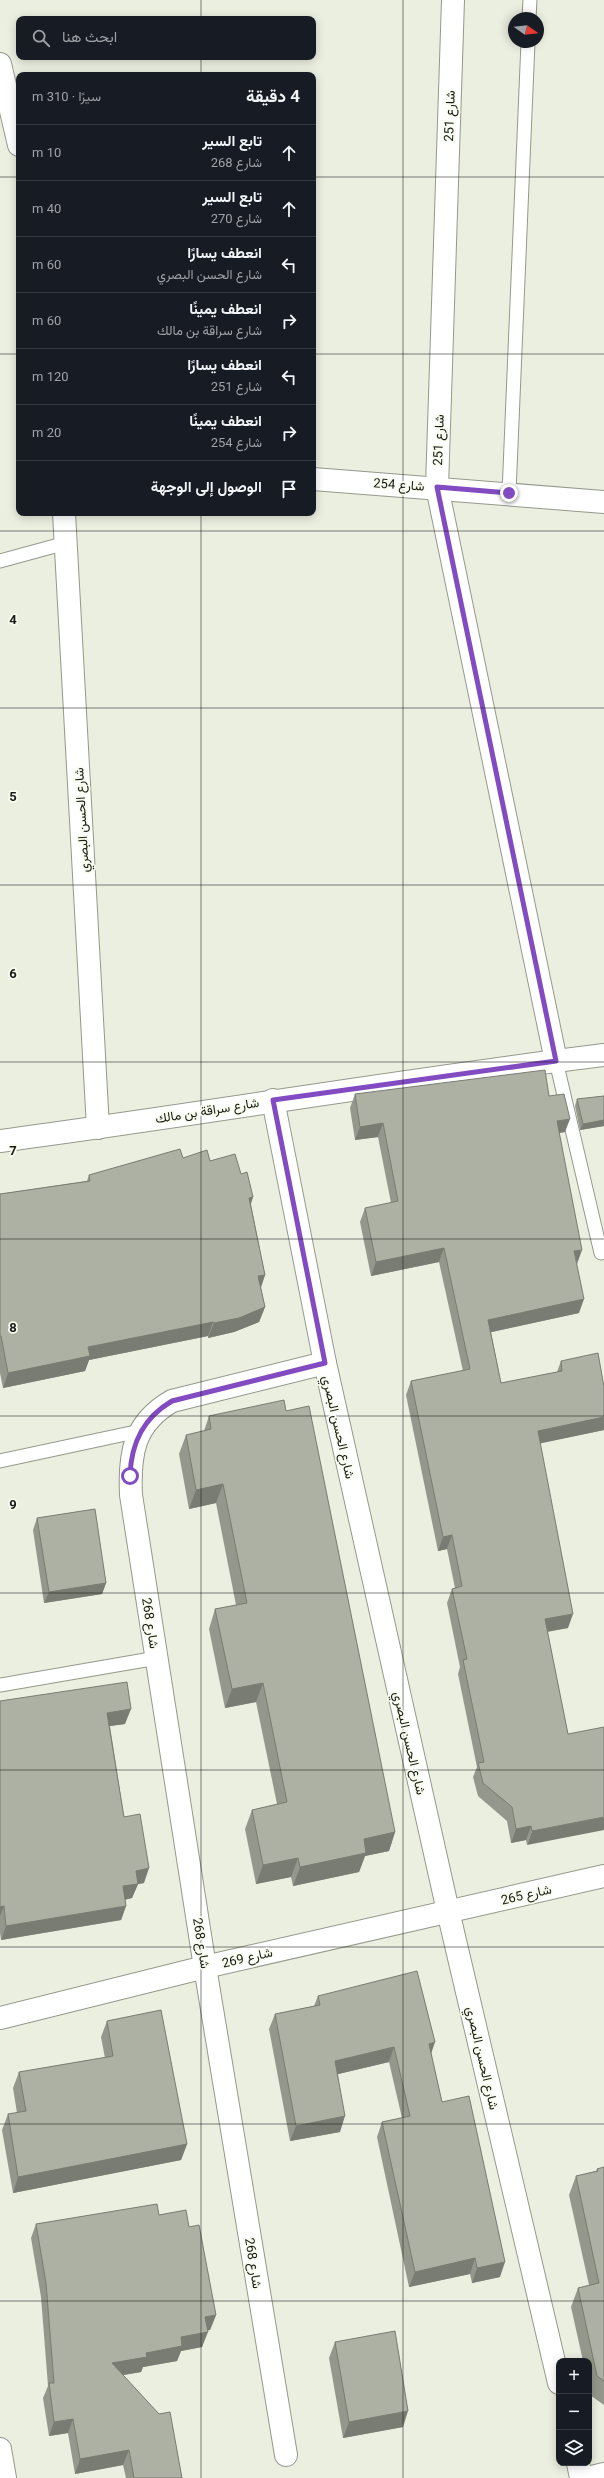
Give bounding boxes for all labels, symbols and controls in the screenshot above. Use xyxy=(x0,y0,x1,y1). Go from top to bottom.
north arrow xyxy=(508,12,544,48)
search box xyxy=(16,16,316,60)
icon: search xyxy=(30,27,52,49)
text: ابحث هنا xyxy=(62,28,117,46)
text: 4 دقيقة xyxy=(246,86,300,106)
text: سيرًا · 310 m xyxy=(32,89,101,104)
street label: شارع 251 xyxy=(441,90,460,142)
text: تابع السير xyxy=(202,132,262,150)
icon: ahead xyxy=(278,142,300,164)
text: 10 m xyxy=(32,145,61,160)
text: شارع 268 xyxy=(211,155,262,170)
text: تابع السير xyxy=(202,188,262,206)
icon: ahead xyxy=(278,198,300,220)
text: 40 m xyxy=(32,201,61,216)
text: شارع 270 xyxy=(211,211,262,226)
text: انعطف يسارًا xyxy=(187,244,262,262)
icon: left xyxy=(278,254,300,276)
text: 60 m xyxy=(32,257,61,272)
text: شارع الحسن البصري xyxy=(157,267,262,282)
text: انعطف يمينًا xyxy=(189,300,262,318)
icon: right xyxy=(278,310,300,332)
text: 60 m xyxy=(32,313,61,328)
text: شارع سراقة بن مالك xyxy=(157,323,262,338)
text: انعطف يسارًا xyxy=(187,356,262,374)
icon: left xyxy=(278,366,300,388)
text: 120 m xyxy=(32,369,69,384)
text: شارع 251 xyxy=(211,379,262,394)
text: انعطف يمينًا xyxy=(189,412,262,430)
street label: شارع 251 xyxy=(430,414,449,466)
icon: right xyxy=(278,422,300,444)
text: 20 m xyxy=(32,425,61,440)
text: شارع 254 xyxy=(211,435,262,450)
street label: شارع 254 xyxy=(373,475,425,496)
text: الوصول إلى الوجهة xyxy=(151,478,262,496)
icon: arrive xyxy=(278,478,300,500)
route end xyxy=(500,484,518,502)
text: 4 xyxy=(9,612,17,627)
street label: شارع الحسن البصري xyxy=(71,767,95,873)
text: 5 xyxy=(9,789,17,804)
text: 6 xyxy=(9,966,17,981)
street label: شارع سراقة بن مالك xyxy=(154,1095,260,1128)
text: 7 xyxy=(9,1143,17,1158)
text: 8 xyxy=(9,1320,17,1335)
street label: شارع الحسن البصري xyxy=(316,1374,358,1481)
route start xyxy=(121,1467,139,1485)
text: 9 xyxy=(9,1497,17,1512)
street label: شارع 268 xyxy=(137,1597,162,1650)
street label: شارع الحسن البصري xyxy=(387,1690,429,1797)
street label: شارع 265 xyxy=(499,1881,553,1910)
street label: شارع 268 xyxy=(188,1917,213,1970)
street label: شارع 269 xyxy=(220,1944,274,1973)
street label: شارع الحسن البصري xyxy=(460,2005,502,2112)
street label: شارع 268 xyxy=(240,2237,265,2290)
map controls xyxy=(556,2358,592,2466)
button: + xyxy=(556,2358,592,2394)
button: − xyxy=(556,2394,592,2430)
button: layers xyxy=(556,2430,592,2466)

